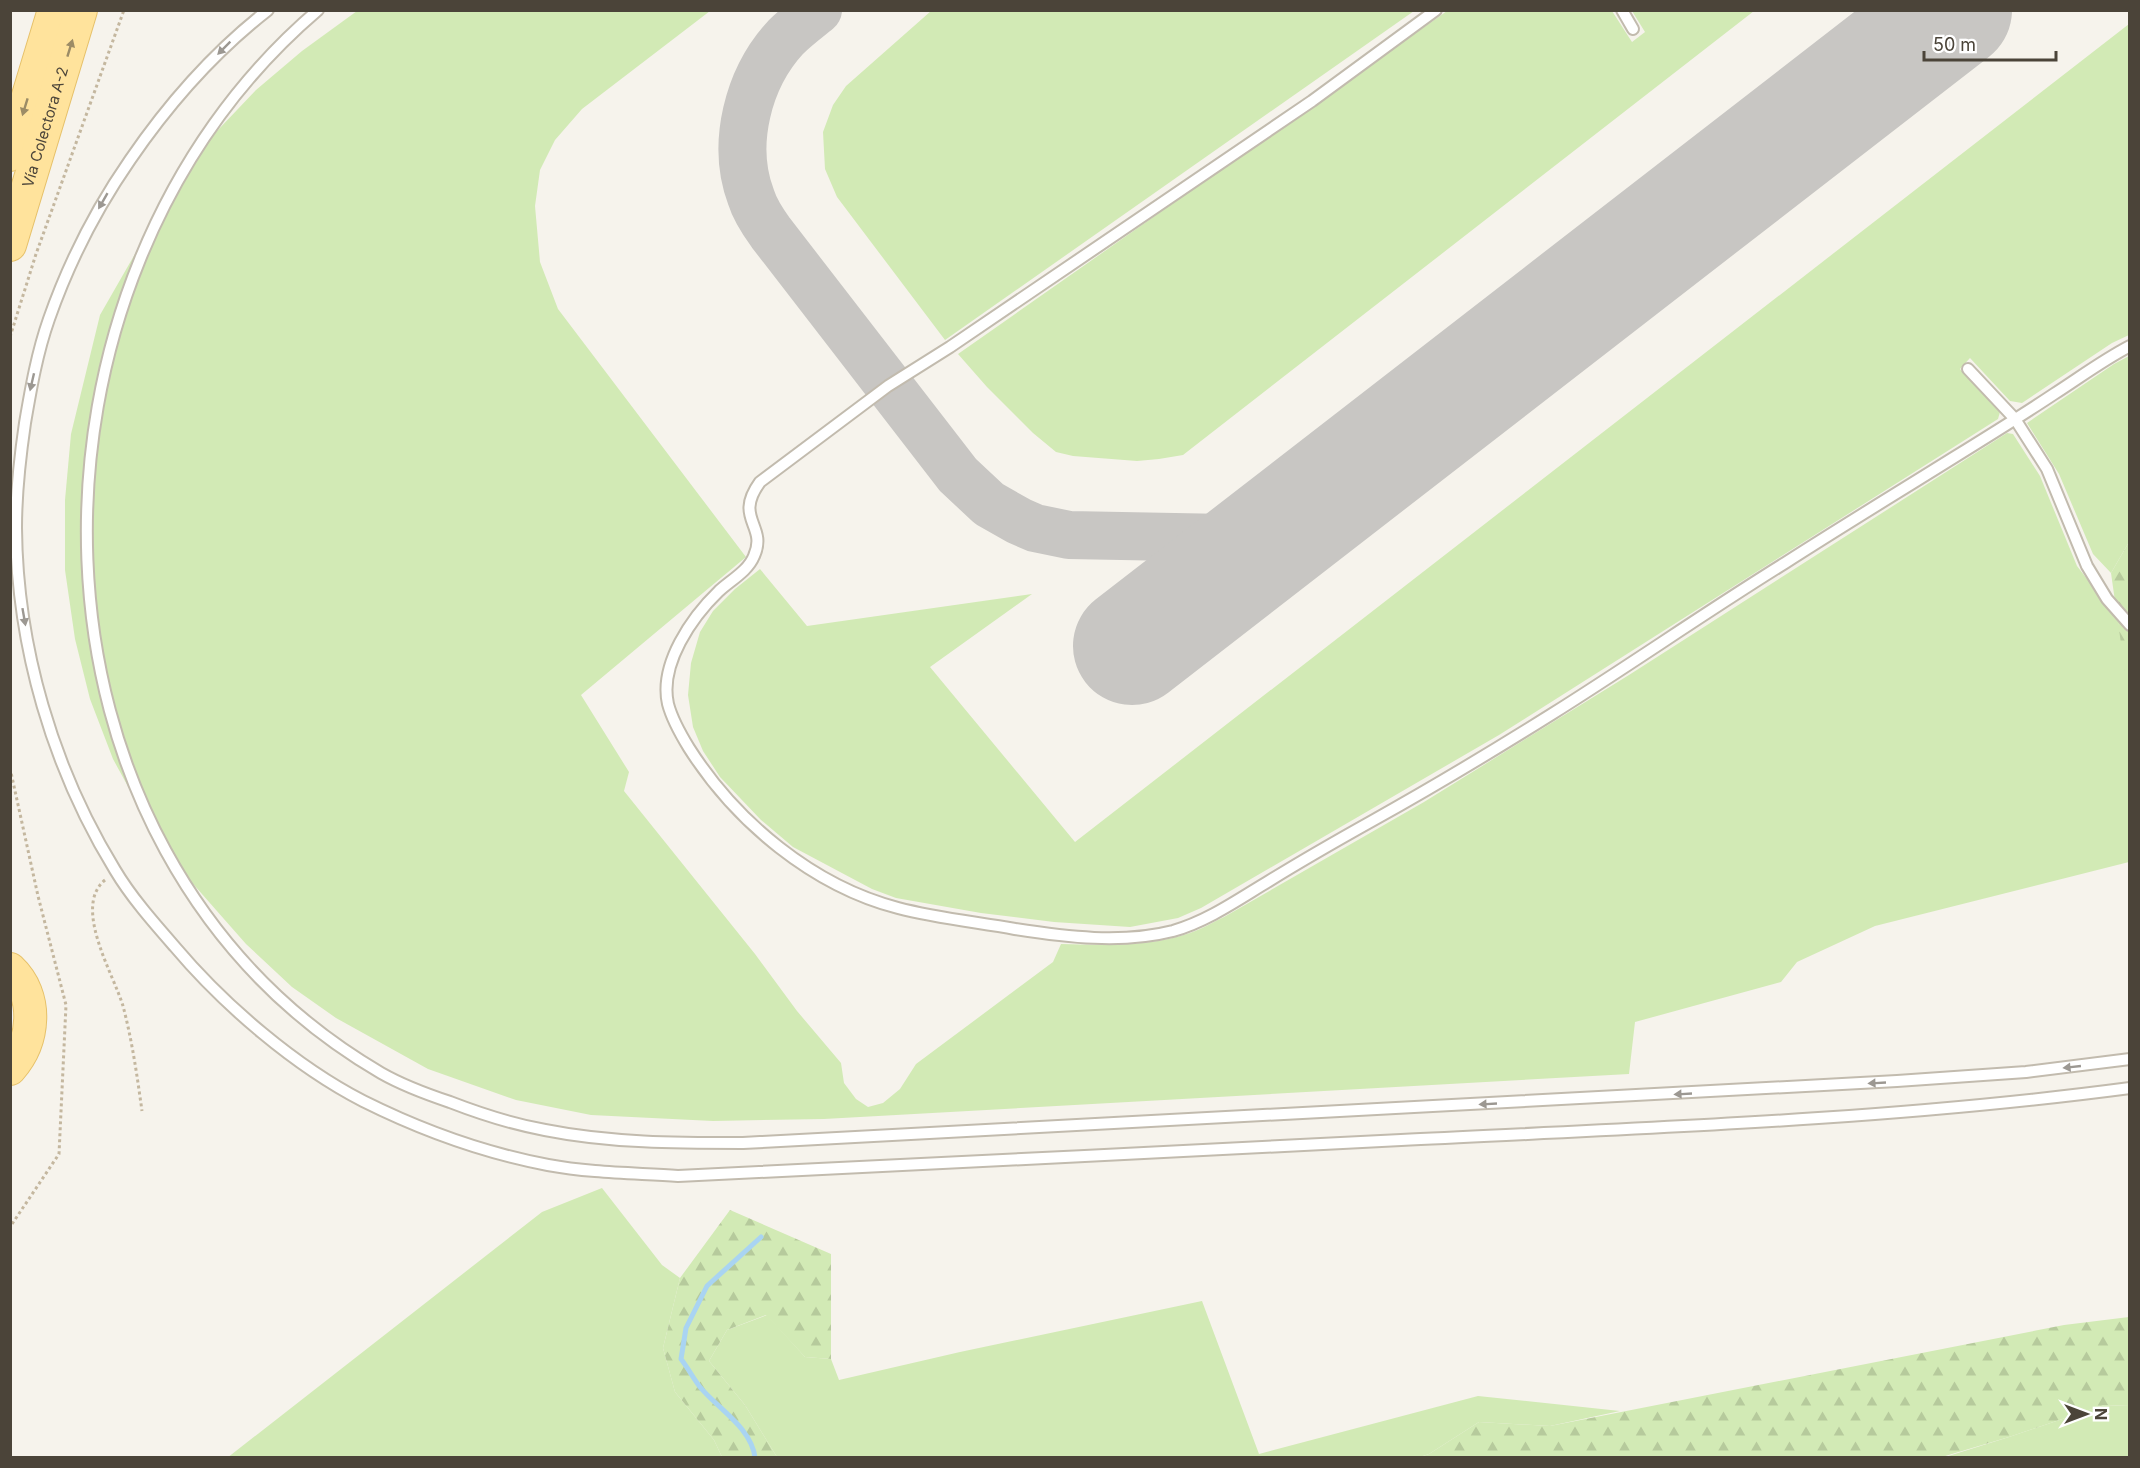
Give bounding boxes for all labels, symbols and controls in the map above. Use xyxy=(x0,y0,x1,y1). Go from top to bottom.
scale bar xyxy=(1924,24,2056,62)
text: 50 m xyxy=(1933,34,1976,55)
one-way arrow xyxy=(66,39,75,57)
one-way arrow xyxy=(217,41,231,55)
street label: Vía Colectora A-2 xyxy=(18,64,72,190)
one-way arrow xyxy=(20,98,29,116)
one-way arrow xyxy=(98,193,109,209)
one-way arrow xyxy=(27,372,37,391)
one-way arrow xyxy=(20,608,29,627)
one-way arrow xyxy=(2062,1062,2081,1072)
one-way arrow xyxy=(1868,1078,1887,1087)
one-way arrow xyxy=(1673,1089,1692,1098)
one-way arrow xyxy=(1478,1099,1497,1108)
north arrow xyxy=(2056,1384,2116,1444)
text: N xyxy=(2091,1408,2111,1420)

